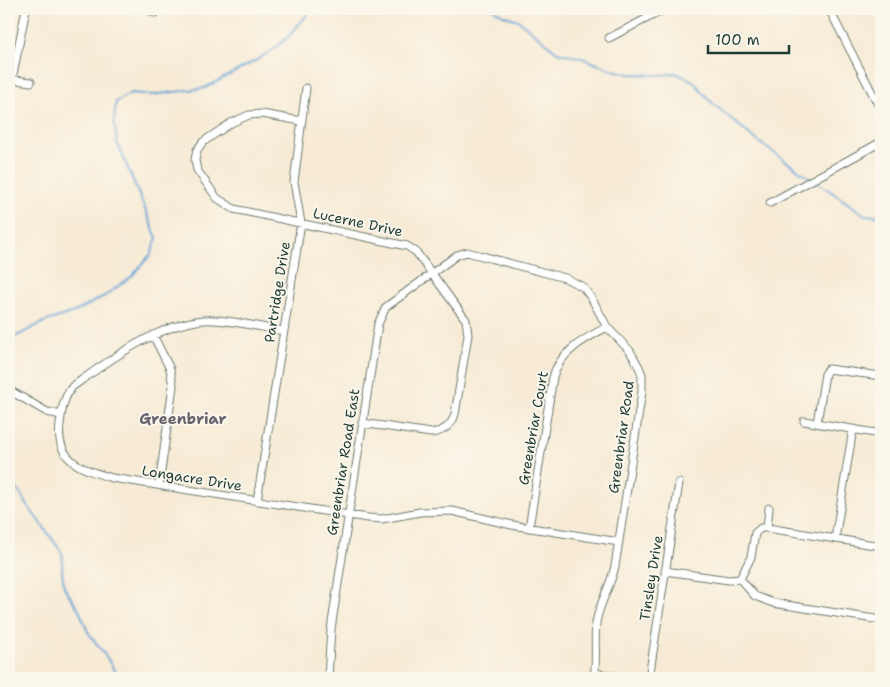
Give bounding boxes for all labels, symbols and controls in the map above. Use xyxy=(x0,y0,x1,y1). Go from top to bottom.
scale bar xyxy=(708,22,789,54)
text: 100 m xyxy=(715,30,760,50)
street label: Lucerne Drive xyxy=(311,204,405,240)
street label: Partridge Drive xyxy=(260,240,294,344)
street label: Greenbriar Court xyxy=(514,370,552,486)
street label: Greenbriar Road xyxy=(604,379,638,495)
street label: Greenbriar Road East xyxy=(323,387,363,537)
district label: Greenbriar xyxy=(139,409,227,429)
street label: Longacre Drive xyxy=(141,461,243,495)
street label: Tinsley Drive xyxy=(635,534,667,622)

